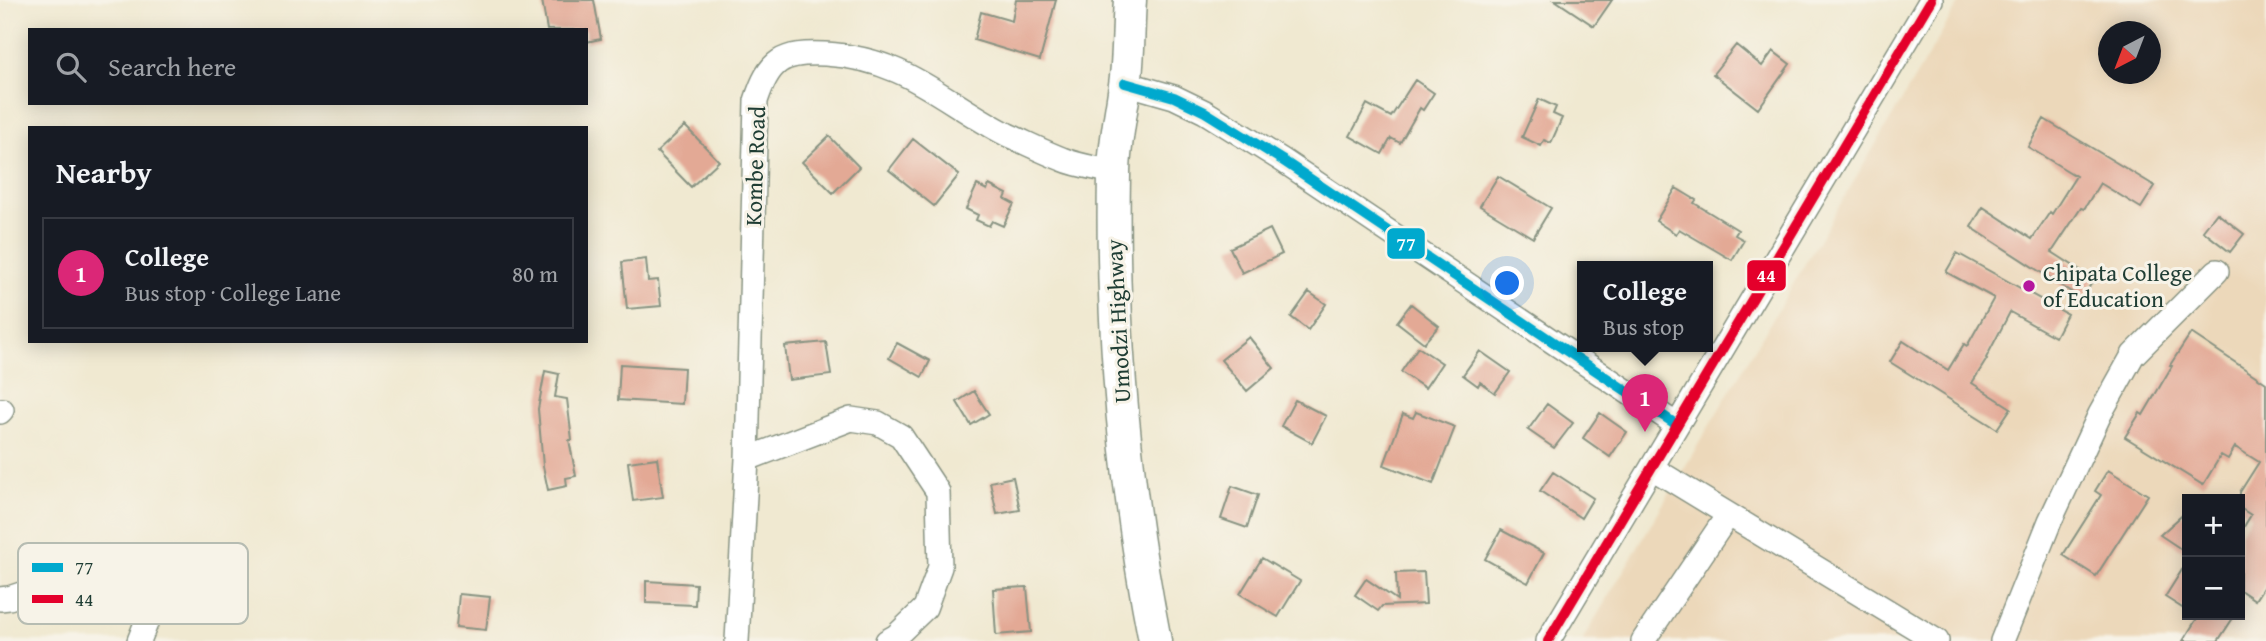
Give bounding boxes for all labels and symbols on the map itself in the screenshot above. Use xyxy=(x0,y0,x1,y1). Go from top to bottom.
north arrow xyxy=(2098,21,2161,84)
street label: Kombe Road xyxy=(736,105,773,227)
line badge: 77 xyxy=(1386,227,1426,260)
text: 77 xyxy=(1396,229,1416,257)
street label: Umodzi Highway xyxy=(1097,238,1138,404)
place label: Chipata College of Education xyxy=(2043,256,2192,315)
line badge: 44 xyxy=(1746,259,1787,292)
text: 44 xyxy=(1756,261,1776,289)
your location xyxy=(1490,266,1524,300)
marker: Chipata College of Education xyxy=(2021,278,2037,294)
pin: 1 xyxy=(1622,374,1668,432)
legend xyxy=(18,543,248,624)
text: 77 xyxy=(75,553,93,581)
text: 44 xyxy=(75,585,93,613)

